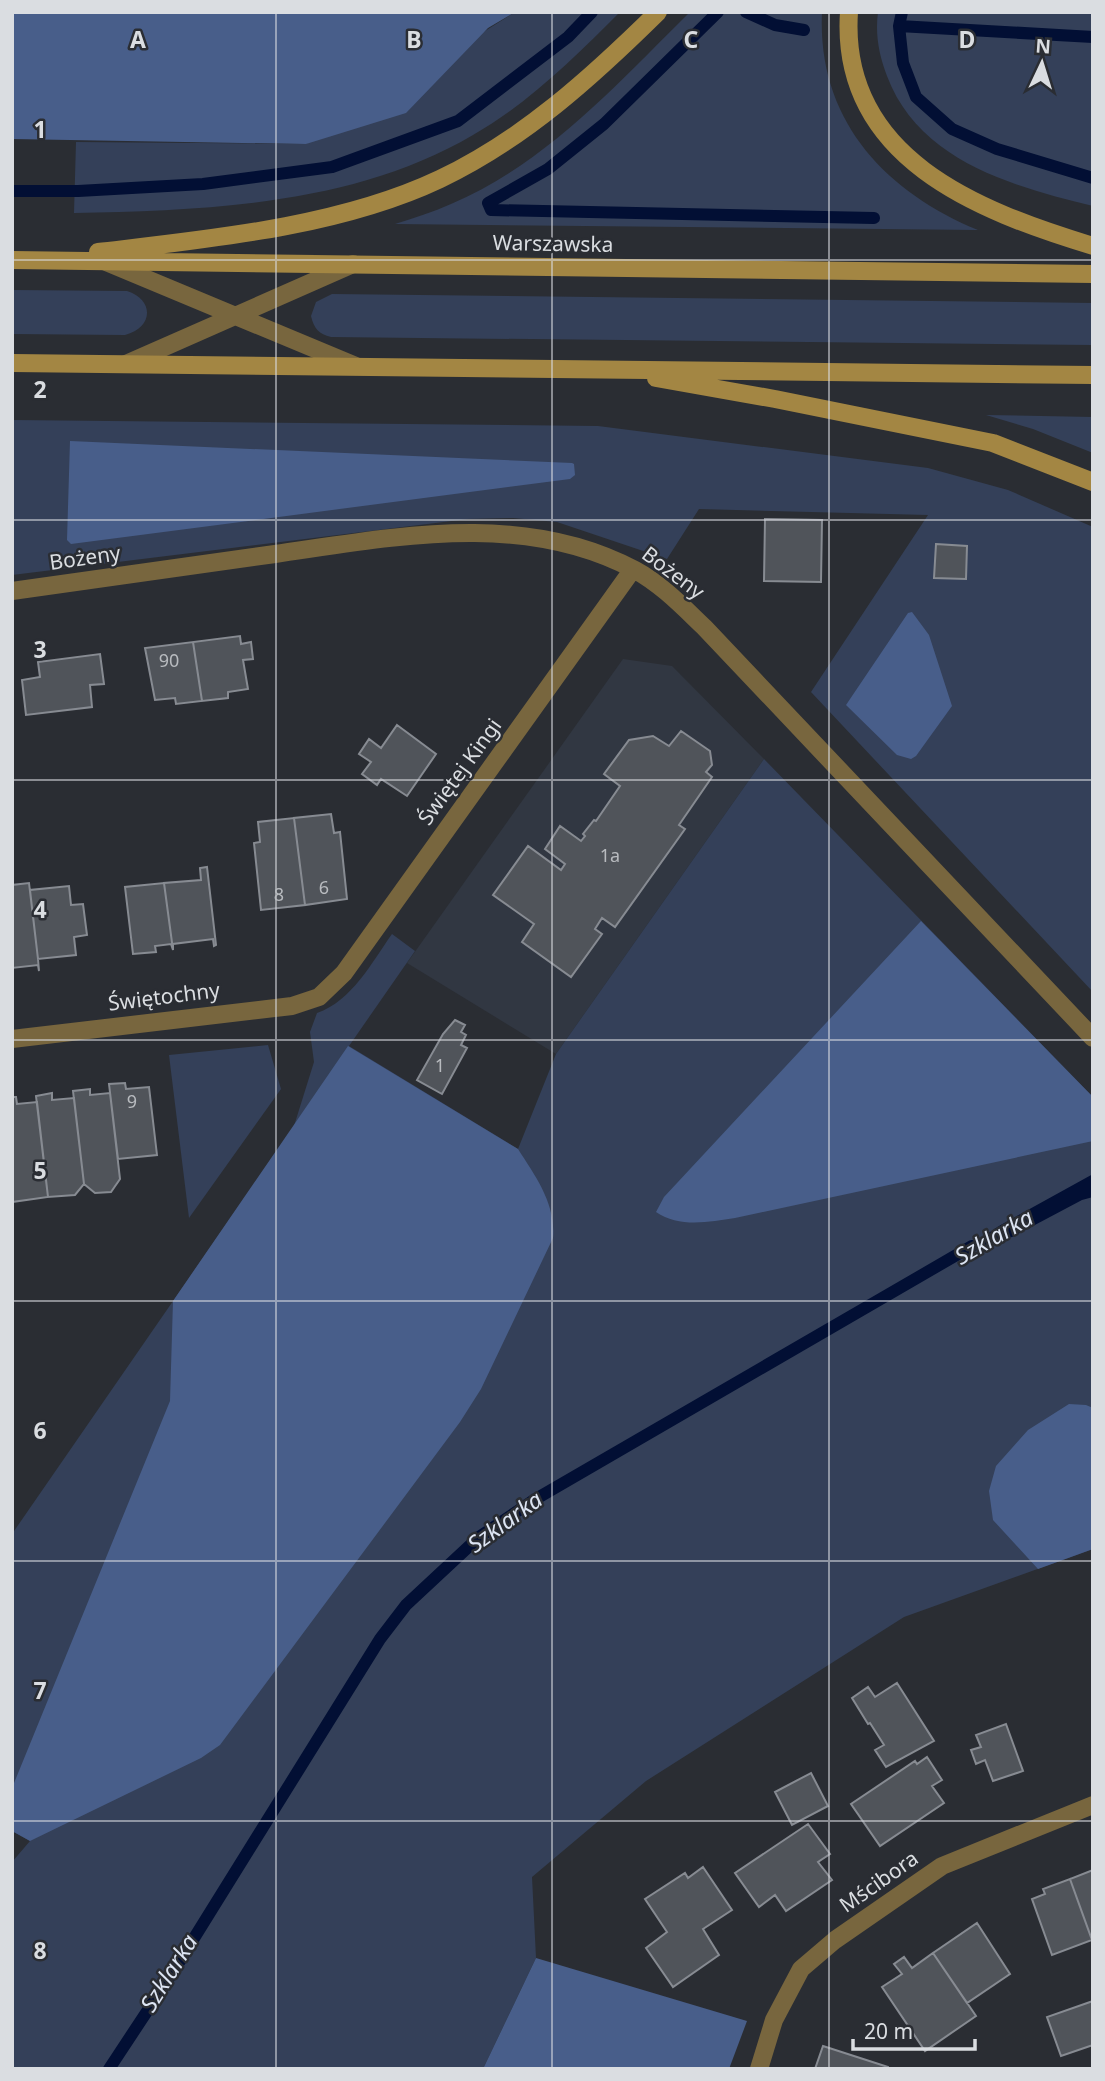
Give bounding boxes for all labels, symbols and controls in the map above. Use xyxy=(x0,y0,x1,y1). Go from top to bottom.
text: A xyxy=(130,23,146,55)
text: B xyxy=(406,23,422,55)
text: C xyxy=(684,23,699,55)
text: D xyxy=(959,23,975,55)
north arrow xyxy=(1007,28,1077,98)
text: N xyxy=(1035,33,1052,60)
text: 1 xyxy=(33,113,47,145)
street label: Warszawska xyxy=(492,228,614,258)
text: 2 xyxy=(33,373,47,405)
street label: Bożeny xyxy=(47,538,123,576)
street label: Bożeny xyxy=(637,539,711,605)
text: 3 xyxy=(33,633,47,665)
house number: 90 xyxy=(159,648,179,672)
street label: Świętej Kingi xyxy=(411,712,507,830)
house number: 1a xyxy=(600,843,620,867)
house number: 6 xyxy=(319,875,329,899)
house number: 8 xyxy=(274,882,284,906)
text: 4 xyxy=(33,893,47,925)
street label: Świętochny xyxy=(106,975,222,1017)
house number: 1 xyxy=(435,1053,445,1077)
house number: 9 xyxy=(127,1089,137,1113)
text: 5 xyxy=(33,1154,47,1186)
water label: Szklarka xyxy=(948,1201,1039,1271)
text: 6 xyxy=(33,1414,47,1446)
water label: Szklarka xyxy=(460,1483,549,1559)
text: 7 xyxy=(33,1674,47,1706)
street label: Mścibora xyxy=(833,1844,923,1919)
water label: Szklarka xyxy=(132,1928,204,2017)
text: 8 xyxy=(33,1934,47,1966)
scale bar xyxy=(853,2008,976,2052)
text: 20 m xyxy=(864,2017,913,2045)

